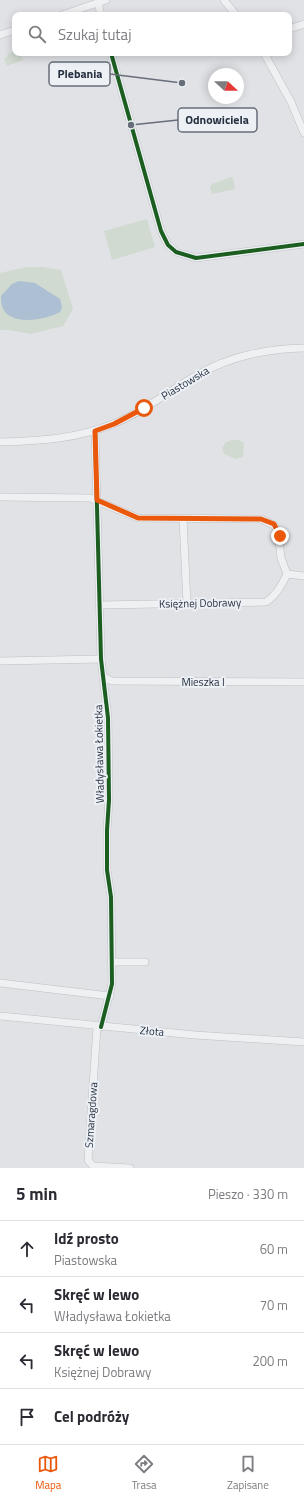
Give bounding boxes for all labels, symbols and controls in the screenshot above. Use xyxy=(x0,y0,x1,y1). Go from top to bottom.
search box xyxy=(12,12,292,56)
icon: search xyxy=(26,23,48,45)
text: Szukaj tutaj xyxy=(58,23,131,46)
callout: Plebania xyxy=(49,62,110,86)
text: Plebania xyxy=(58,64,102,83)
north arrow xyxy=(208,68,244,104)
callout: Odnowiciela xyxy=(178,108,257,132)
text: Odnowiciela xyxy=(185,110,249,129)
street label: Piastowska xyxy=(158,362,212,404)
route start xyxy=(135,399,153,417)
route end xyxy=(271,527,289,545)
street label: Księżnej Dobrawy xyxy=(159,594,242,612)
street label: Mieszka I xyxy=(181,674,225,690)
street label: Władysława Łokietka xyxy=(90,704,108,804)
street label: Złota xyxy=(139,1022,165,1040)
street label: Szmaragdowa xyxy=(81,1081,101,1148)
text: 5 min xyxy=(16,1181,57,1207)
text: Pieszo · 330 m xyxy=(208,1184,288,1204)
text: Idź prosto xyxy=(54,1227,119,1250)
icon: ahead xyxy=(16,1238,38,1260)
text: 60 m xyxy=(260,1239,288,1259)
text: Piastowska xyxy=(54,1250,117,1270)
text: Skręć w lewo xyxy=(54,1283,139,1306)
icon: left xyxy=(16,1294,38,1316)
text: 70 m xyxy=(260,1295,288,1315)
text: Władysława Łokietka xyxy=(54,1306,171,1326)
text: Skręć w lewo xyxy=(54,1339,139,1362)
icon: left xyxy=(16,1350,38,1372)
text: 200 m xyxy=(252,1351,288,1371)
text: Księżnej Dobrawy xyxy=(54,1362,151,1382)
text: Cel podróży xyxy=(54,1405,129,1428)
icon: arrive xyxy=(16,1406,38,1428)
tab: Mapa xyxy=(35,1453,61,1493)
tab: Trasa xyxy=(132,1453,157,1493)
tab: Zapisane xyxy=(227,1453,269,1493)

